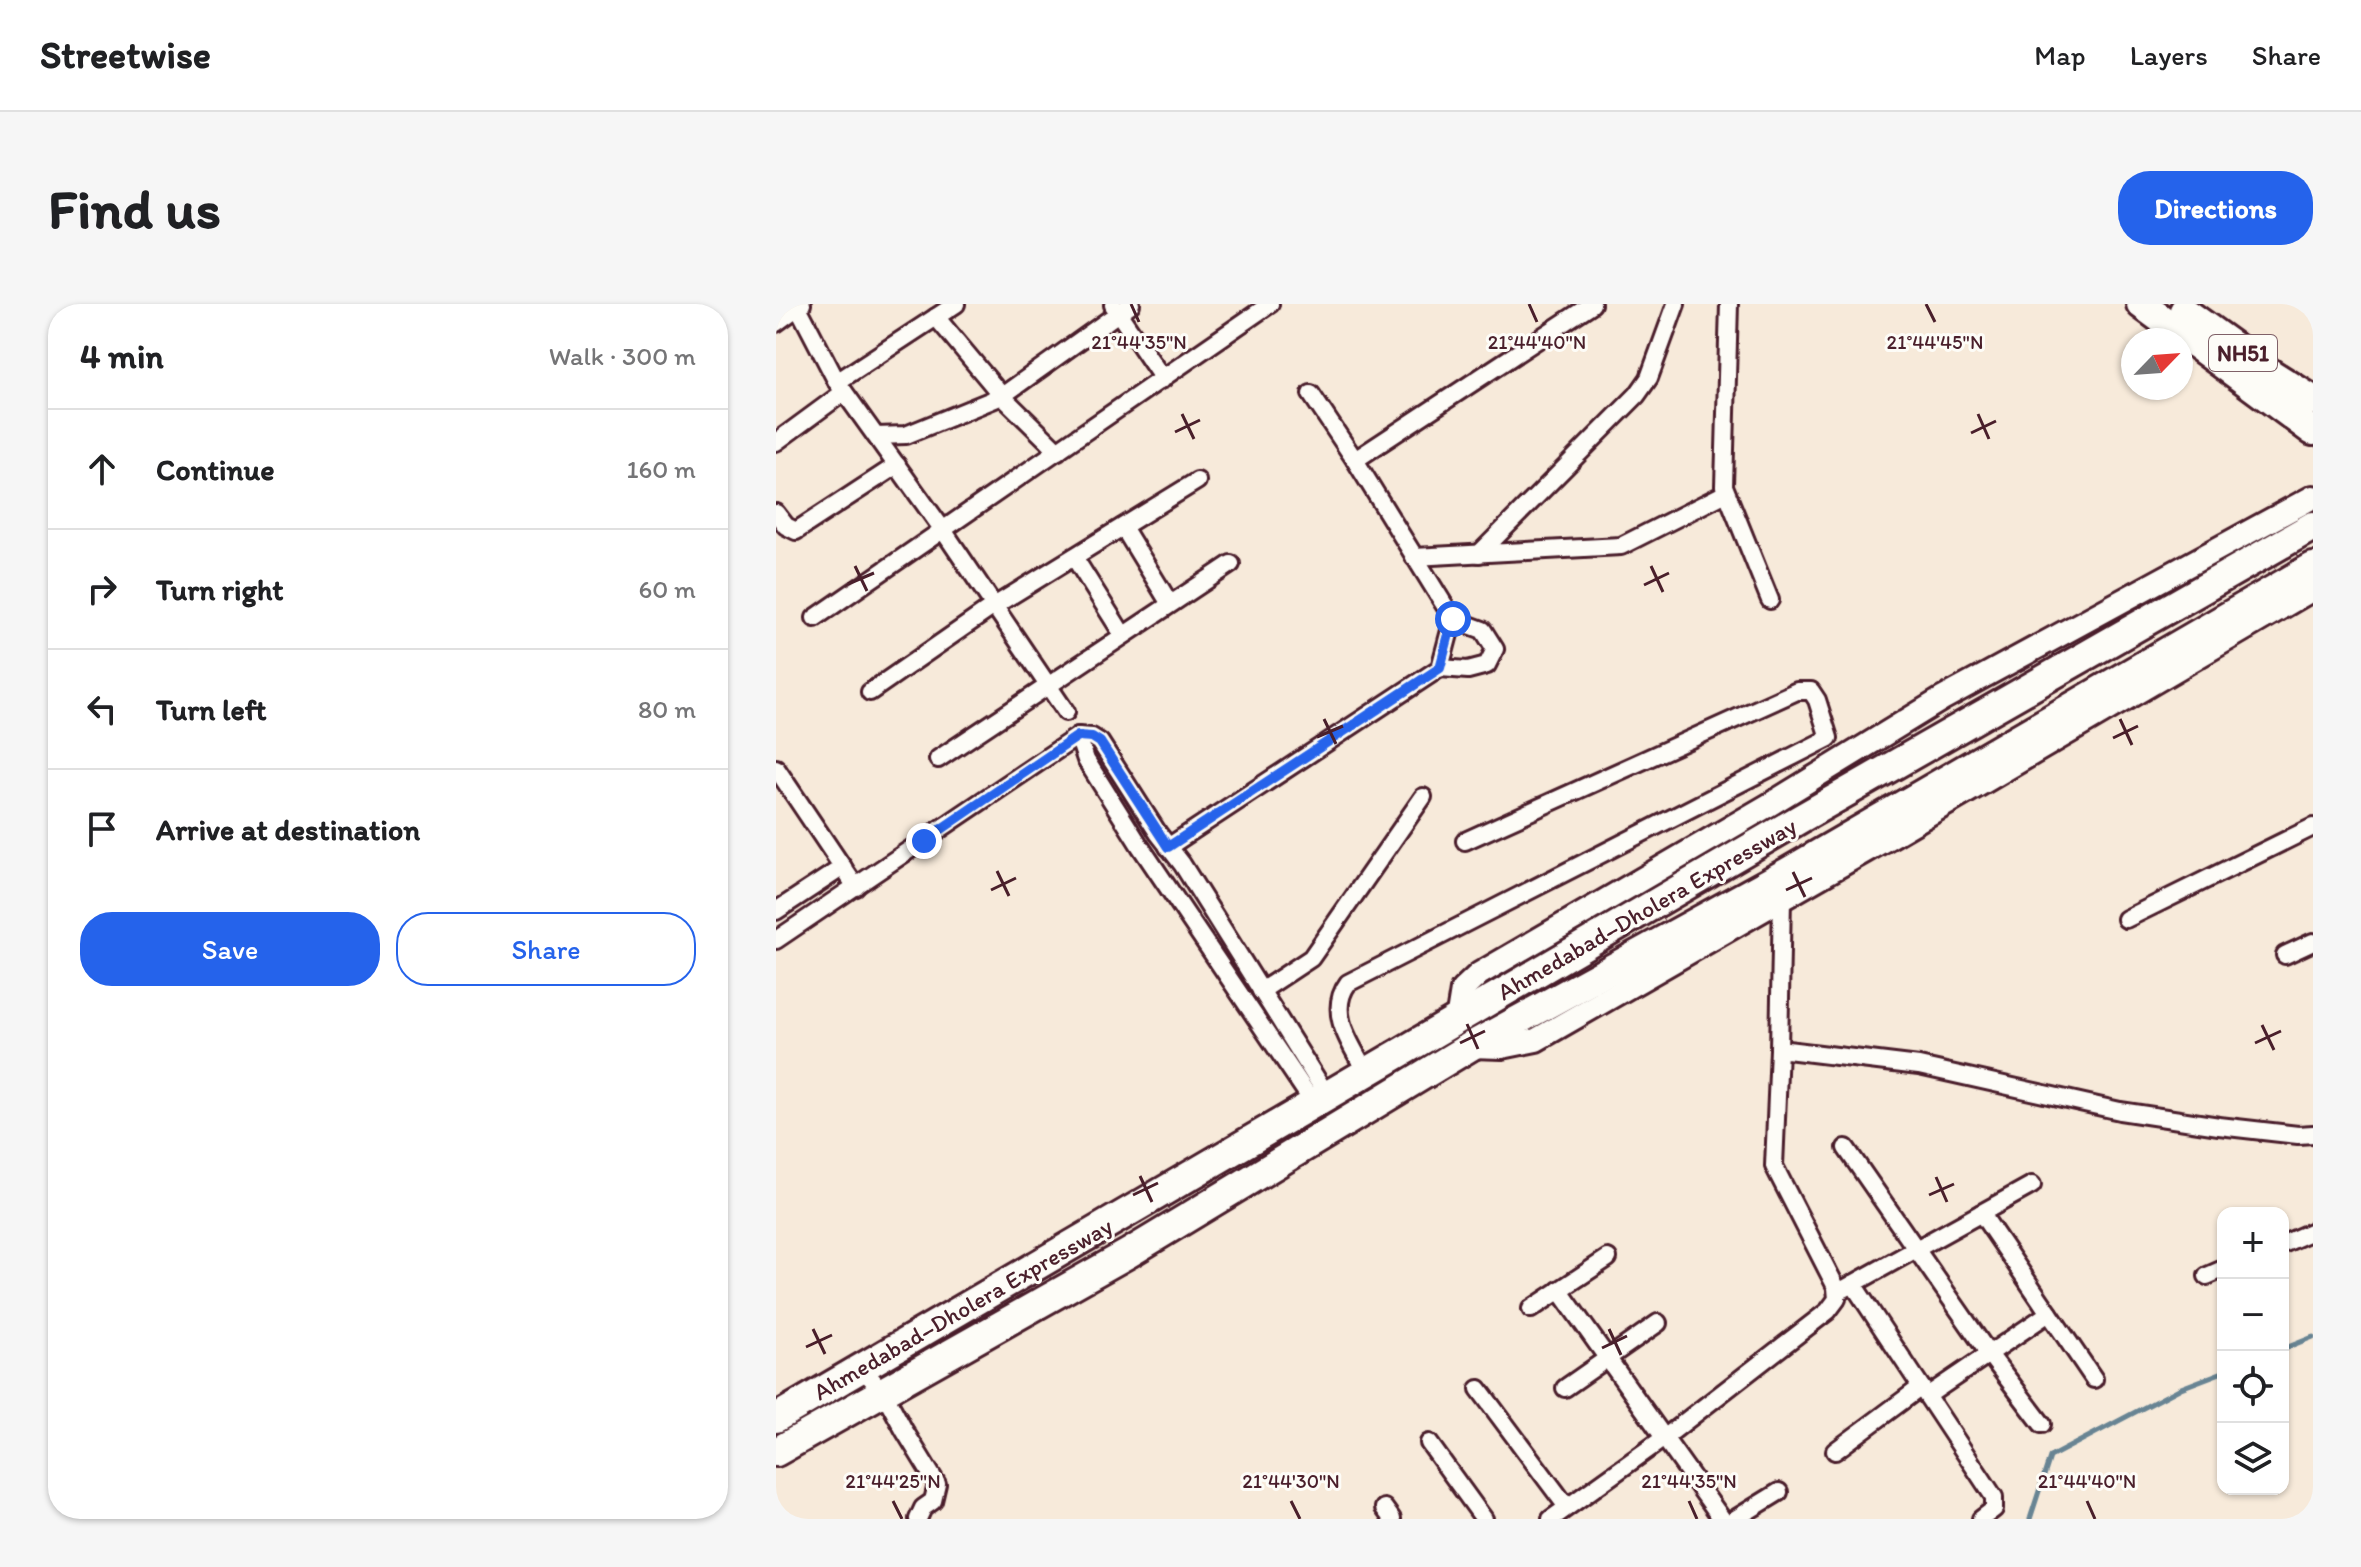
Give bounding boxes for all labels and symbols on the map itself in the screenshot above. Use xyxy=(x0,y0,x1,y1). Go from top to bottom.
north arrow xyxy=(2121,328,2193,400)
text: 21°44'35"N xyxy=(1091,330,1187,354)
text: 21°44'40"N xyxy=(1488,330,1586,354)
text: 21°44'45"N xyxy=(1887,330,1983,354)
road number: NH51 xyxy=(2209,335,2277,371)
route start xyxy=(1435,601,1471,637)
street label: Ahmedabad–Dholera Expressway xyxy=(1492,811,1802,1006)
route end xyxy=(906,823,942,859)
street label: Ahmedabad–Dholera Expressway xyxy=(808,1211,1118,1406)
text: 21°44'25"N xyxy=(845,1469,941,1493)
text: 21°44'30"N xyxy=(1242,1469,1340,1493)
text: 21°44'35"N xyxy=(1641,1469,1737,1493)
text: 21°44'40"N xyxy=(2038,1469,2136,1493)

